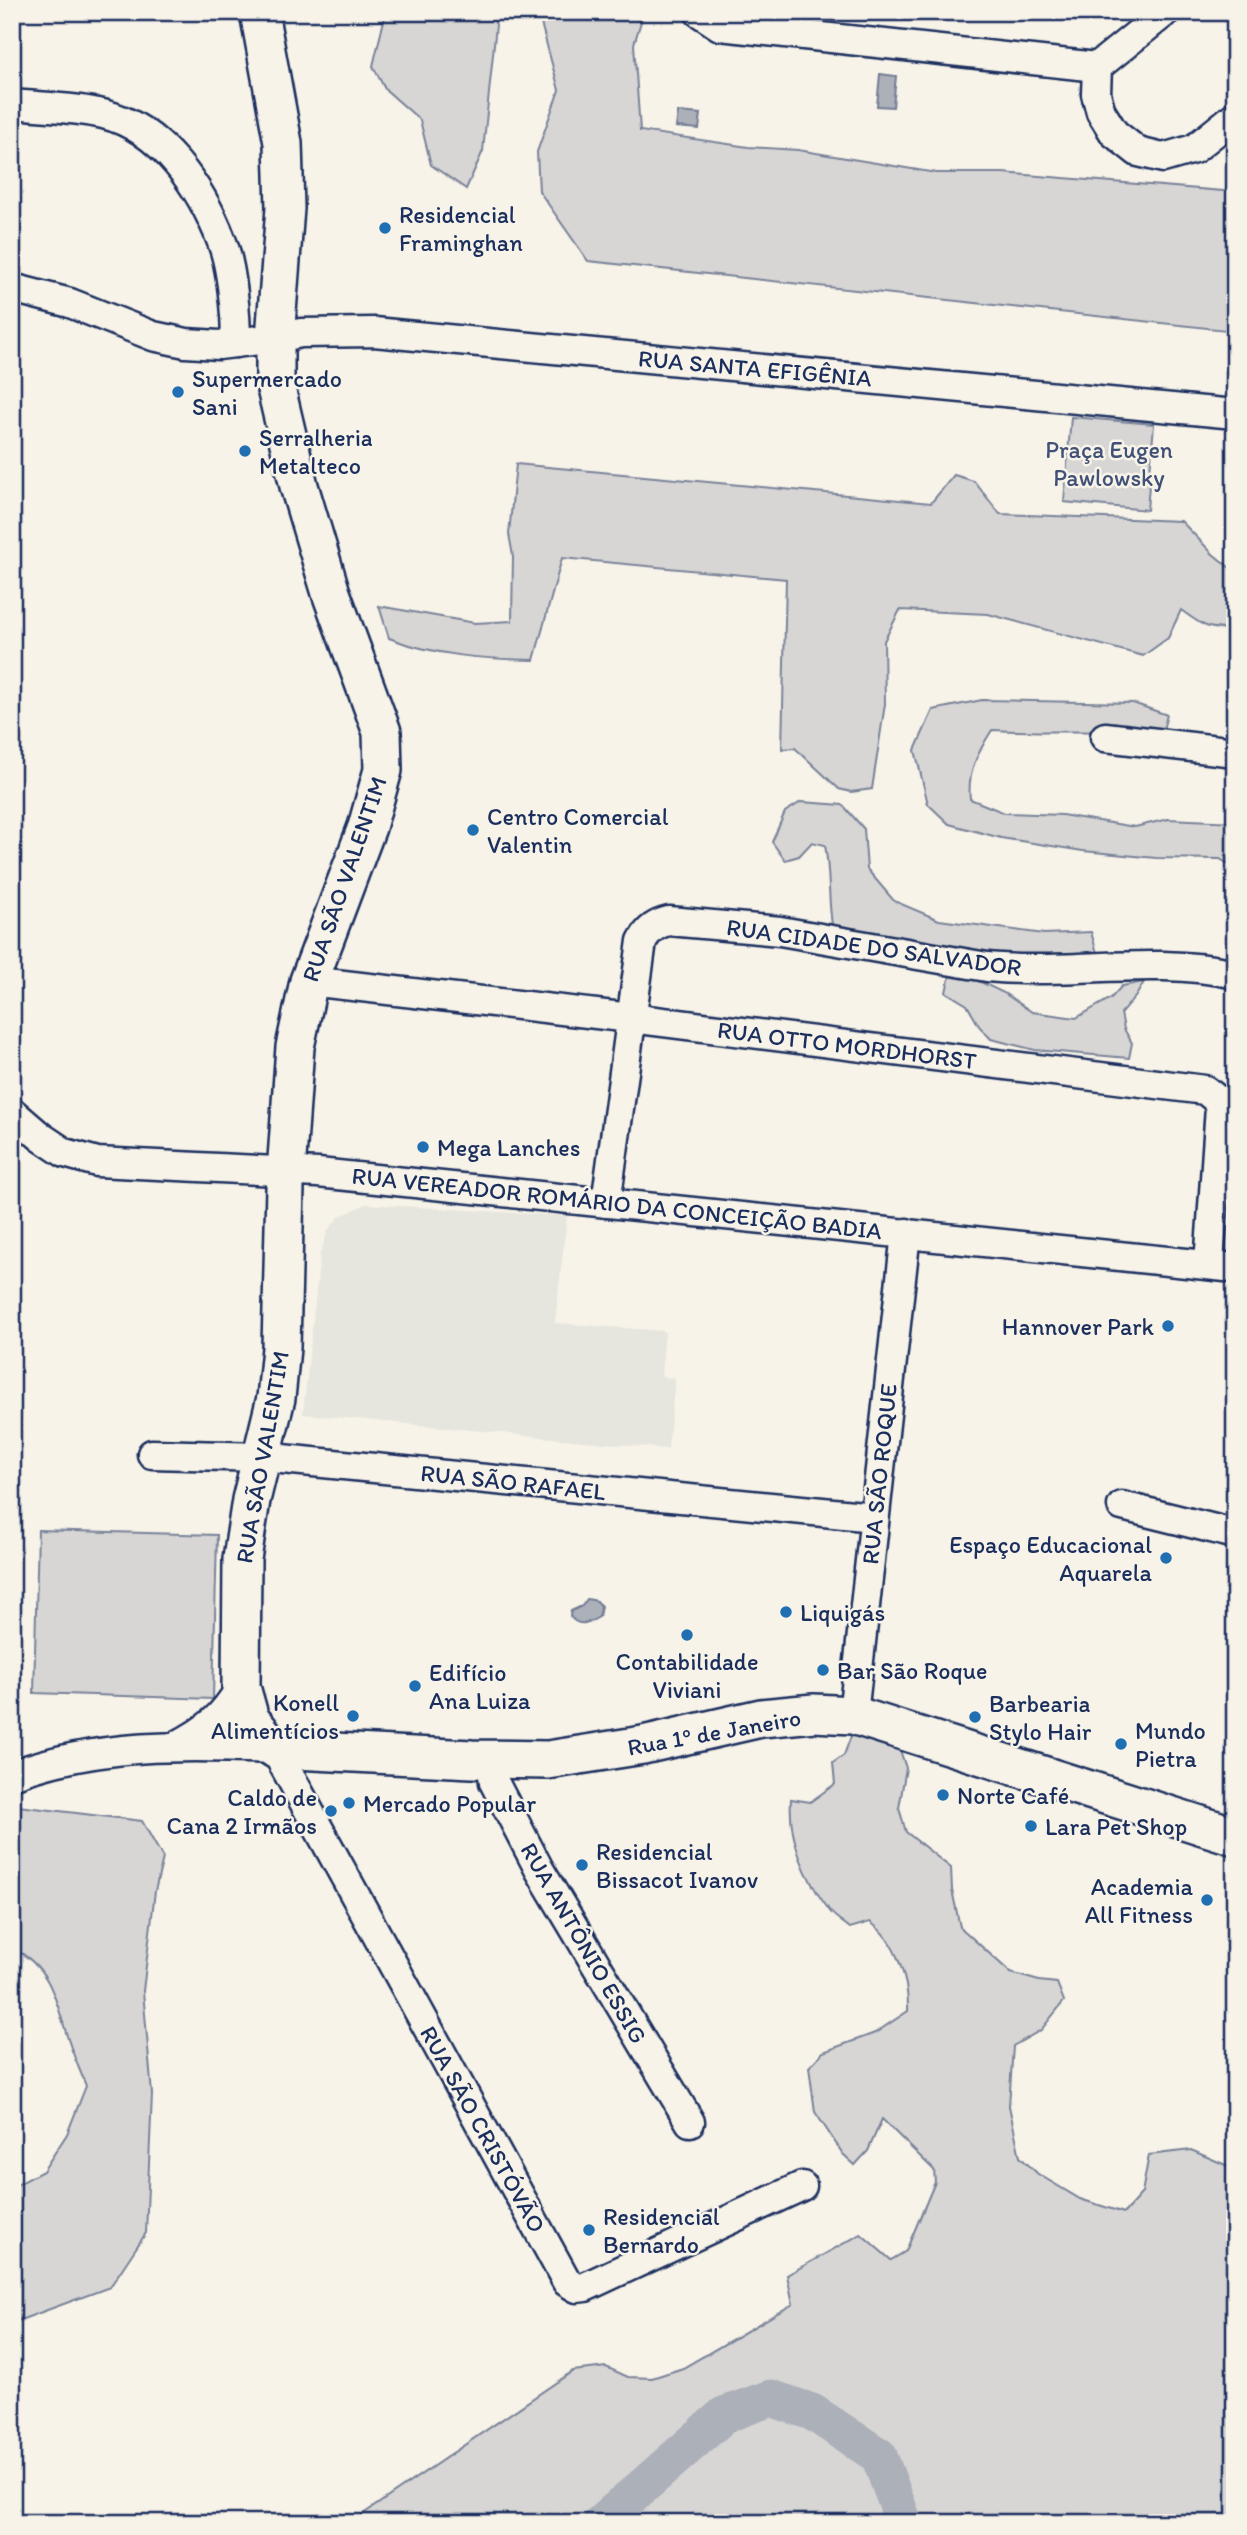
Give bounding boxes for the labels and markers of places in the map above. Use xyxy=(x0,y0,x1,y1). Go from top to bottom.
place label: Residencial Framinghan xyxy=(399,200,523,257)
marker: Residencial Framinghan xyxy=(377,220,393,236)
place label: Supermercado Sani xyxy=(192,364,342,421)
marker: Supermercado Sani xyxy=(170,384,186,400)
place label: Serralheria Metalteco xyxy=(259,423,373,480)
marker: Serralheria Metalteco xyxy=(237,443,253,459)
place label: Centro Comercial Valentin xyxy=(487,802,669,859)
marker: Centro Comercial Valentin xyxy=(465,822,481,838)
place label: Mega Lanches xyxy=(437,1133,581,1162)
marker: Mega Lanches xyxy=(415,1139,431,1155)
place label: Hannover Park xyxy=(1002,1312,1155,1341)
marker: Hannover Park xyxy=(1160,1318,1176,1334)
place label: Espaço Educacional Aquarela xyxy=(949,1530,1152,1587)
marker: Espaço Educacional Aquarela xyxy=(1158,1550,1174,1566)
place label: Liquigás xyxy=(800,1598,885,1627)
marker: Liquigás xyxy=(778,1604,794,1620)
marker: Contabilidade Viviani xyxy=(679,1627,695,1643)
place label: Contabilidade Viviani xyxy=(616,1647,758,1704)
place label: Bar São Roque xyxy=(837,1656,987,1685)
place label: Edifício Ana Luiza xyxy=(429,1658,531,1715)
marker: Bar São Roque xyxy=(815,1662,831,1678)
marker: Edifício Ana Luiza xyxy=(407,1678,423,1694)
place label: Konell Alimentícios xyxy=(211,1688,339,1745)
place label: Barbearia Stylo Hair xyxy=(989,1689,1092,1746)
marker: Konell Alimentícios xyxy=(345,1708,361,1724)
marker: Barbearia Stylo Hair xyxy=(967,1709,983,1725)
place label: Mundo Pietra xyxy=(1135,1716,1206,1773)
marker: Mundo Pietra xyxy=(1113,1736,1129,1752)
place label: Norte Café xyxy=(957,1781,1069,1810)
place label: Caldo de Cana 2 Irmãos xyxy=(167,1783,317,1840)
marker: Norte Café xyxy=(935,1787,951,1803)
place label: Mercado Popular xyxy=(363,1789,537,1818)
marker: Mercado Popular xyxy=(341,1795,357,1811)
marker: Caldo de Cana 2 Irmãos xyxy=(323,1803,339,1819)
place label: Lara Pet Shop xyxy=(1045,1812,1187,1841)
marker: Lara Pet Shop xyxy=(1023,1818,1039,1834)
place label: Residencial Bissacot Ivanov xyxy=(596,1837,758,1894)
marker: Residencial Bissacot Ivanov xyxy=(574,1857,590,1873)
place label: Academia All Fitness xyxy=(1085,1872,1193,1929)
marker: Academia All Fitness xyxy=(1199,1892,1215,1908)
place label: Residencial Bernardo xyxy=(603,2202,720,2259)
marker: Residencial Bernardo xyxy=(581,2222,597,2238)

